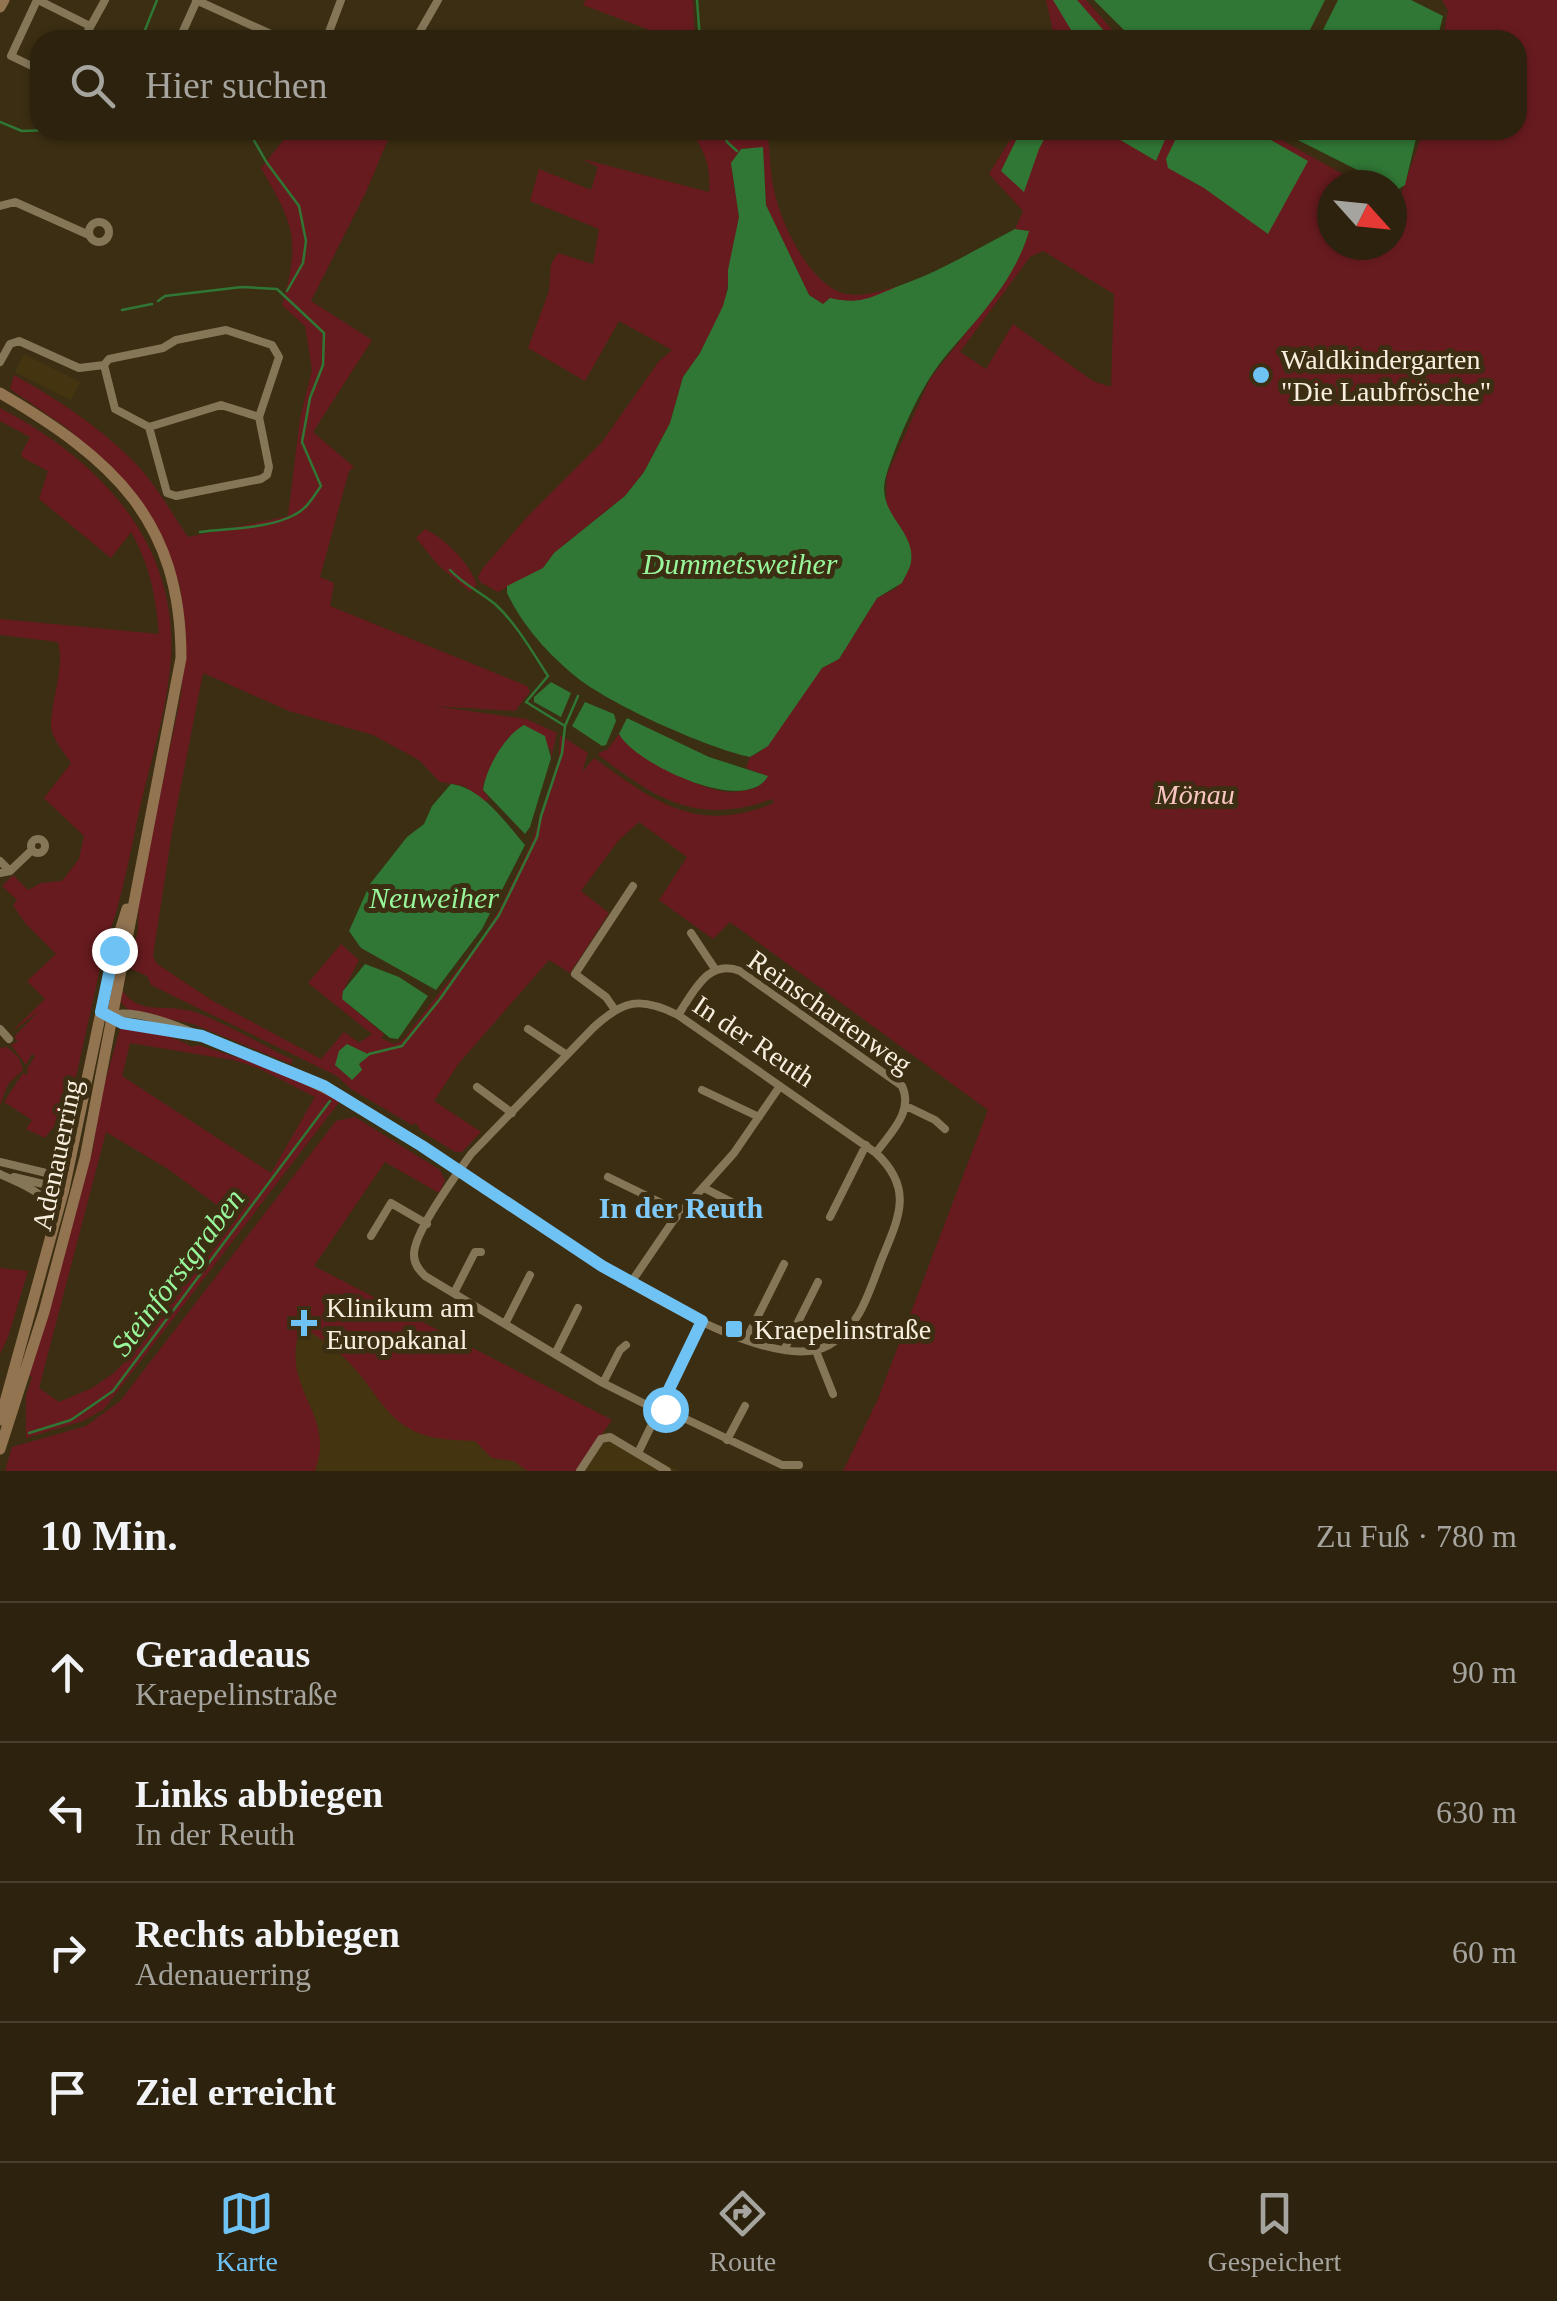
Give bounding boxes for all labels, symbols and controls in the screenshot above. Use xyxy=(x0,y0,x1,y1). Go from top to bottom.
search box xyxy=(30,30,1527,140)
icon: search xyxy=(65,58,120,113)
text: Hier suchen xyxy=(145,64,328,106)
north arrow xyxy=(1317,170,1407,260)
place label: Waldkindergarten "Die Laubfrösche" xyxy=(1281,344,1491,407)
marker: Waldkindergarten "Die Laubfrösche" xyxy=(1250,364,1272,386)
water label: Dummetsweiher xyxy=(642,547,838,580)
park label: Mönau xyxy=(1154,779,1235,810)
water label: Neuweiher xyxy=(368,881,499,914)
route end xyxy=(92,928,138,974)
street label: Reinschartenweg xyxy=(742,944,918,1080)
street label: In der Reuth xyxy=(687,989,821,1093)
street label: Adenauerring xyxy=(26,1076,88,1234)
water label: Steinforstgraben xyxy=(104,1182,250,1362)
district label: In der Reuth xyxy=(599,1191,764,1224)
place label: Klinikum am Europakanal xyxy=(326,1292,475,1355)
marker: Klinikum am Europakanal xyxy=(291,1310,317,1336)
place label: Kraepelinstraße xyxy=(754,1314,931,1345)
marker: Kraepelinstraße xyxy=(723,1318,745,1340)
route start xyxy=(643,1387,689,1433)
text: 10 Min. xyxy=(40,1513,178,1559)
text: Zu Fuß · 780 m xyxy=(1316,1518,1517,1554)
text: Geradeaus xyxy=(135,1633,310,1675)
icon: ahead xyxy=(40,1645,95,1700)
text: 90 m xyxy=(1452,1654,1517,1690)
text: Kraepelinstraße xyxy=(135,1676,338,1712)
text: Links abbiegen xyxy=(135,1773,383,1815)
icon: left xyxy=(40,1785,95,1840)
text: 630 m xyxy=(1436,1794,1517,1830)
text: In der Reuth xyxy=(135,1816,295,1852)
text: Rechts abbiegen xyxy=(135,1913,400,1955)
icon: right xyxy=(40,1925,95,1980)
text: 60 m xyxy=(1452,1934,1517,1970)
text: Adenauerring xyxy=(135,1956,311,1992)
icon: arrive xyxy=(40,2065,95,2120)
text: Ziel erreicht xyxy=(135,2071,336,2113)
tab: Karte xyxy=(216,2186,278,2278)
tab: Route xyxy=(709,2186,776,2278)
tab: Gespeichert xyxy=(1208,2186,1341,2278)

